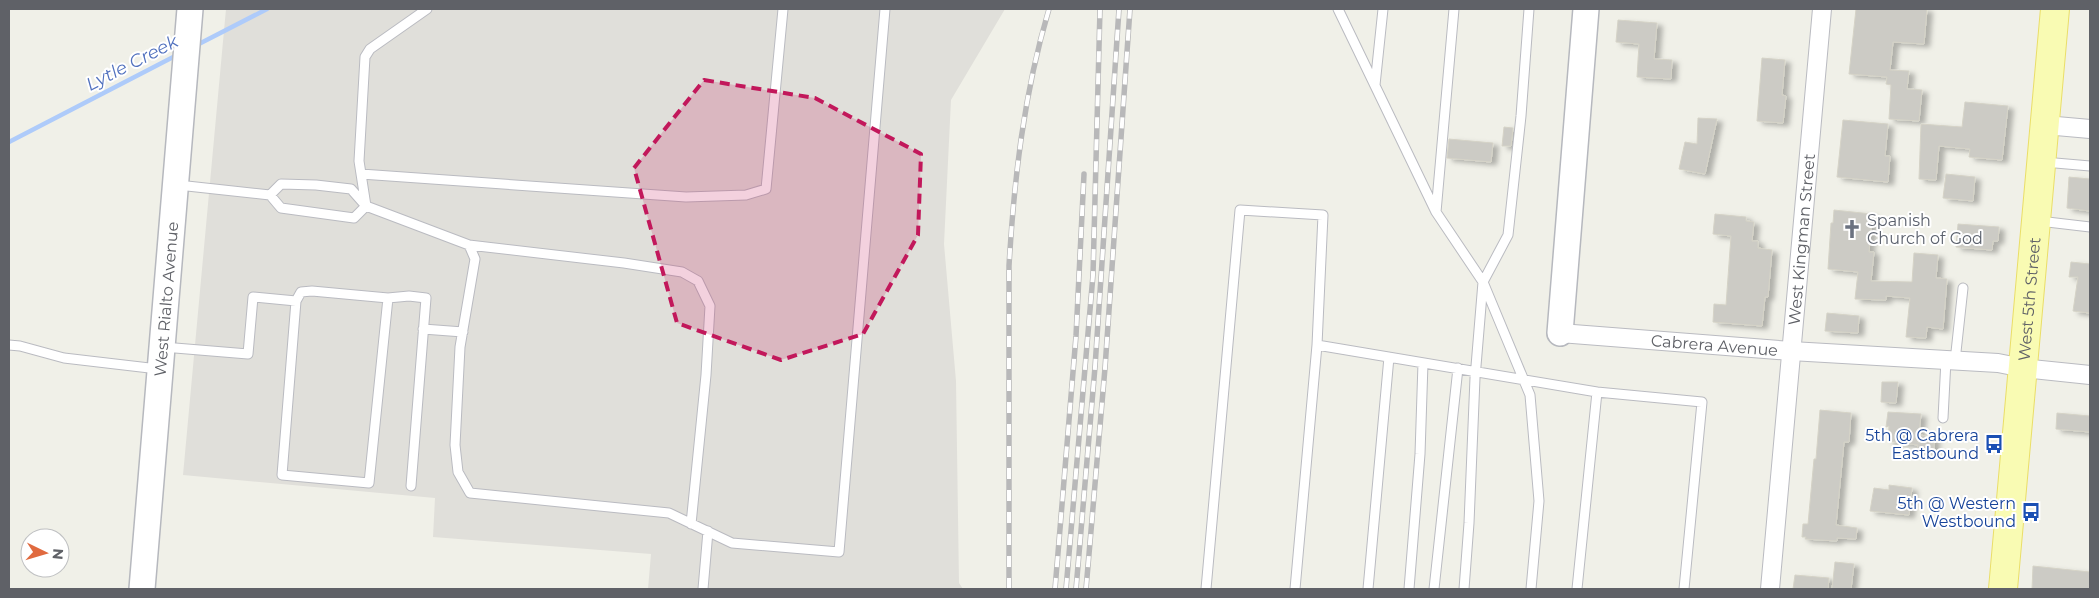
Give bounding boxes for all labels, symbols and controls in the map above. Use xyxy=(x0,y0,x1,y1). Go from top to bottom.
water label: Lytle Creek xyxy=(82,30,183,96)
street label: West Kingman Street xyxy=(1784,152,1819,326)
place label: Spanish Church of God xyxy=(1867,211,1983,248)
church icon: Spanish Church of God xyxy=(1841,218,1863,240)
street label: West Rialto Avenue xyxy=(150,221,182,377)
street label: West 5th Street xyxy=(2014,236,2044,362)
street label: Cabrera Avenue xyxy=(1650,331,1779,359)
place label: 5th @ Cabrera Eastbound xyxy=(1865,426,1979,463)
bus stop icon: 5th @ Cabrera Eastbound xyxy=(1983,433,2005,455)
place label: 5th @ Western Westbound xyxy=(1897,494,2016,531)
bus stop icon: 5th @ Western Westbound xyxy=(2020,501,2042,523)
north arrow xyxy=(20,528,70,578)
text: N xyxy=(48,548,67,561)

